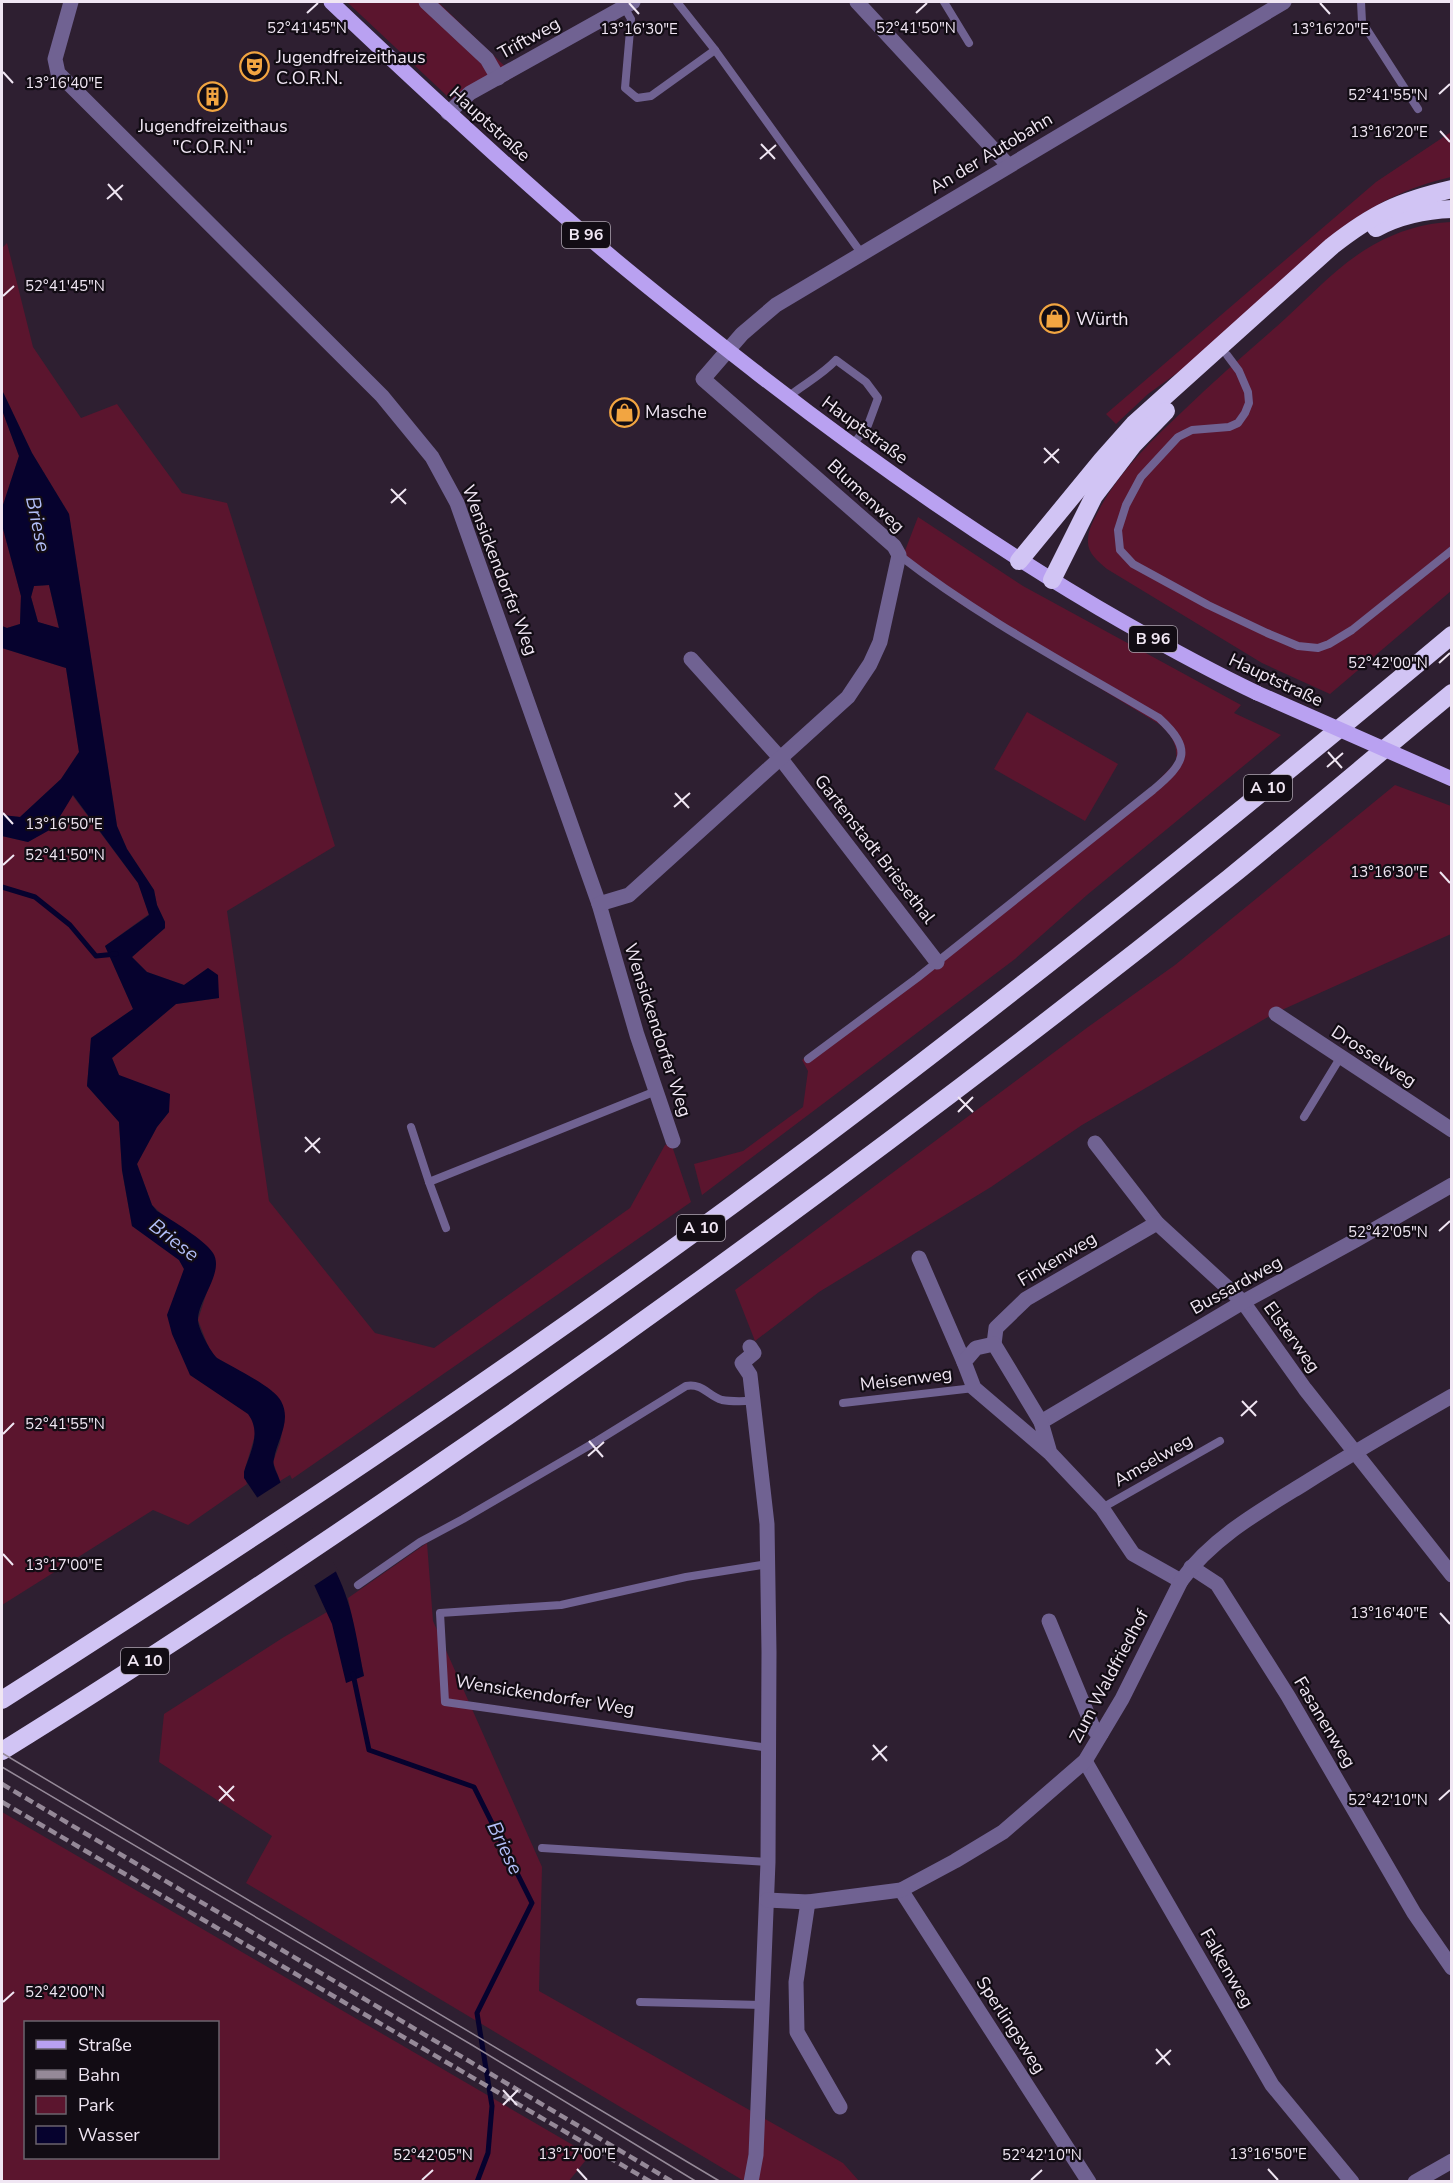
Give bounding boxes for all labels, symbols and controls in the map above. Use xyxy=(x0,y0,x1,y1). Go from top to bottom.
street label: Triftweg xyxy=(494,11,564,65)
text: 52°41'45"N xyxy=(267,18,347,38)
text: 52°41'50"N xyxy=(876,18,956,38)
text: 13°16'30"E xyxy=(600,19,678,39)
text: 13°16'20"E xyxy=(1291,19,1369,39)
place label: Jugendfreizeithaus C.O.R.N. xyxy=(275,45,426,90)
theatre icon: Jugendfreizeithaus C.O.R.N. xyxy=(239,51,271,83)
text: 13°16'40"E xyxy=(25,73,103,93)
building icon: Jugendfreizeithaus "C.O.R.N." xyxy=(197,81,229,113)
street label: Hauptstraße xyxy=(444,81,536,167)
text: 52°41'55"N xyxy=(1348,85,1428,105)
street label: An der Autobahn xyxy=(925,107,1057,199)
place label: Jugendfreizeithaus "C.O.R.N." xyxy=(137,114,288,159)
text: 13°16'20"E xyxy=(1350,122,1428,142)
road number: B 96 xyxy=(562,222,610,248)
text: 52°41'45"N xyxy=(25,276,105,296)
shop icon: Würth xyxy=(1039,303,1071,335)
place label: Würth xyxy=(1076,307,1128,331)
street label: Hauptstraße xyxy=(817,390,913,470)
shop icon: Masche xyxy=(608,396,640,428)
place label: Masche xyxy=(645,400,707,424)
street label: Blumenweg xyxy=(822,454,910,538)
street label: Wensickendorfer Weg xyxy=(456,481,544,659)
water label: Briese xyxy=(19,494,57,555)
road number: B 96 xyxy=(1129,626,1177,652)
street label: Hauptstraße xyxy=(1225,648,1327,712)
text: 52°42'00"N xyxy=(1348,653,1428,673)
street label: Gartenstadt Briesethal xyxy=(809,769,941,929)
road number: A 10 xyxy=(1244,775,1292,801)
text: 13°16'50"E xyxy=(25,814,103,834)
text: 52°41'50"N xyxy=(25,845,105,865)
text: 13°16'30"E xyxy=(1350,862,1428,882)
street label: Wensickendorfer Weg xyxy=(619,940,697,1120)
street label: Drosselweg xyxy=(1327,1020,1421,1092)
water label: Briese xyxy=(143,1212,205,1268)
road number: A 10 xyxy=(677,1215,725,1241)
text: 52°42'05"N xyxy=(1348,1222,1428,1242)
street label: Finkenweg xyxy=(1013,1226,1101,1292)
street label: Bussardweg xyxy=(1186,1250,1286,1320)
street label: Elsterweg xyxy=(1258,1297,1326,1377)
street label: Meisenweg xyxy=(859,1361,953,1397)
text: 52°41'55"N xyxy=(25,1414,105,1434)
street label: Amselweg xyxy=(1109,1428,1197,1492)
text: 13°17'00"E xyxy=(25,1555,103,1575)
text: 13°16'40"E xyxy=(1350,1603,1428,1623)
street label: Zum Waldfriedhof xyxy=(1064,1604,1155,1747)
road number: A 10 xyxy=(121,1648,169,1674)
street label: Wensickendorfer Weg xyxy=(454,1669,636,1721)
street label: Fasanenweg xyxy=(1288,1672,1362,1772)
text: 52°42'10"N xyxy=(1348,1790,1428,1810)
water label: Briese xyxy=(481,1817,530,1880)
street label: Falkenweg xyxy=(1195,1924,1259,2012)
street label: Sperlingsweg xyxy=(971,1972,1051,2078)
text: 52°42'00"N xyxy=(25,1982,105,2002)
legend xyxy=(24,2021,219,2159)
text: Straße xyxy=(78,2033,132,2057)
text: Bahn xyxy=(78,2063,120,2087)
text: Park xyxy=(78,2093,115,2117)
text: Wasser xyxy=(78,2123,140,2147)
text: 13°17'00"E xyxy=(538,2144,616,2164)
text: 13°16'50"E xyxy=(1229,2144,1307,2164)
text: 52°42'05"N xyxy=(393,2145,473,2165)
text: 52°42'10"N xyxy=(1002,2145,1082,2165)

